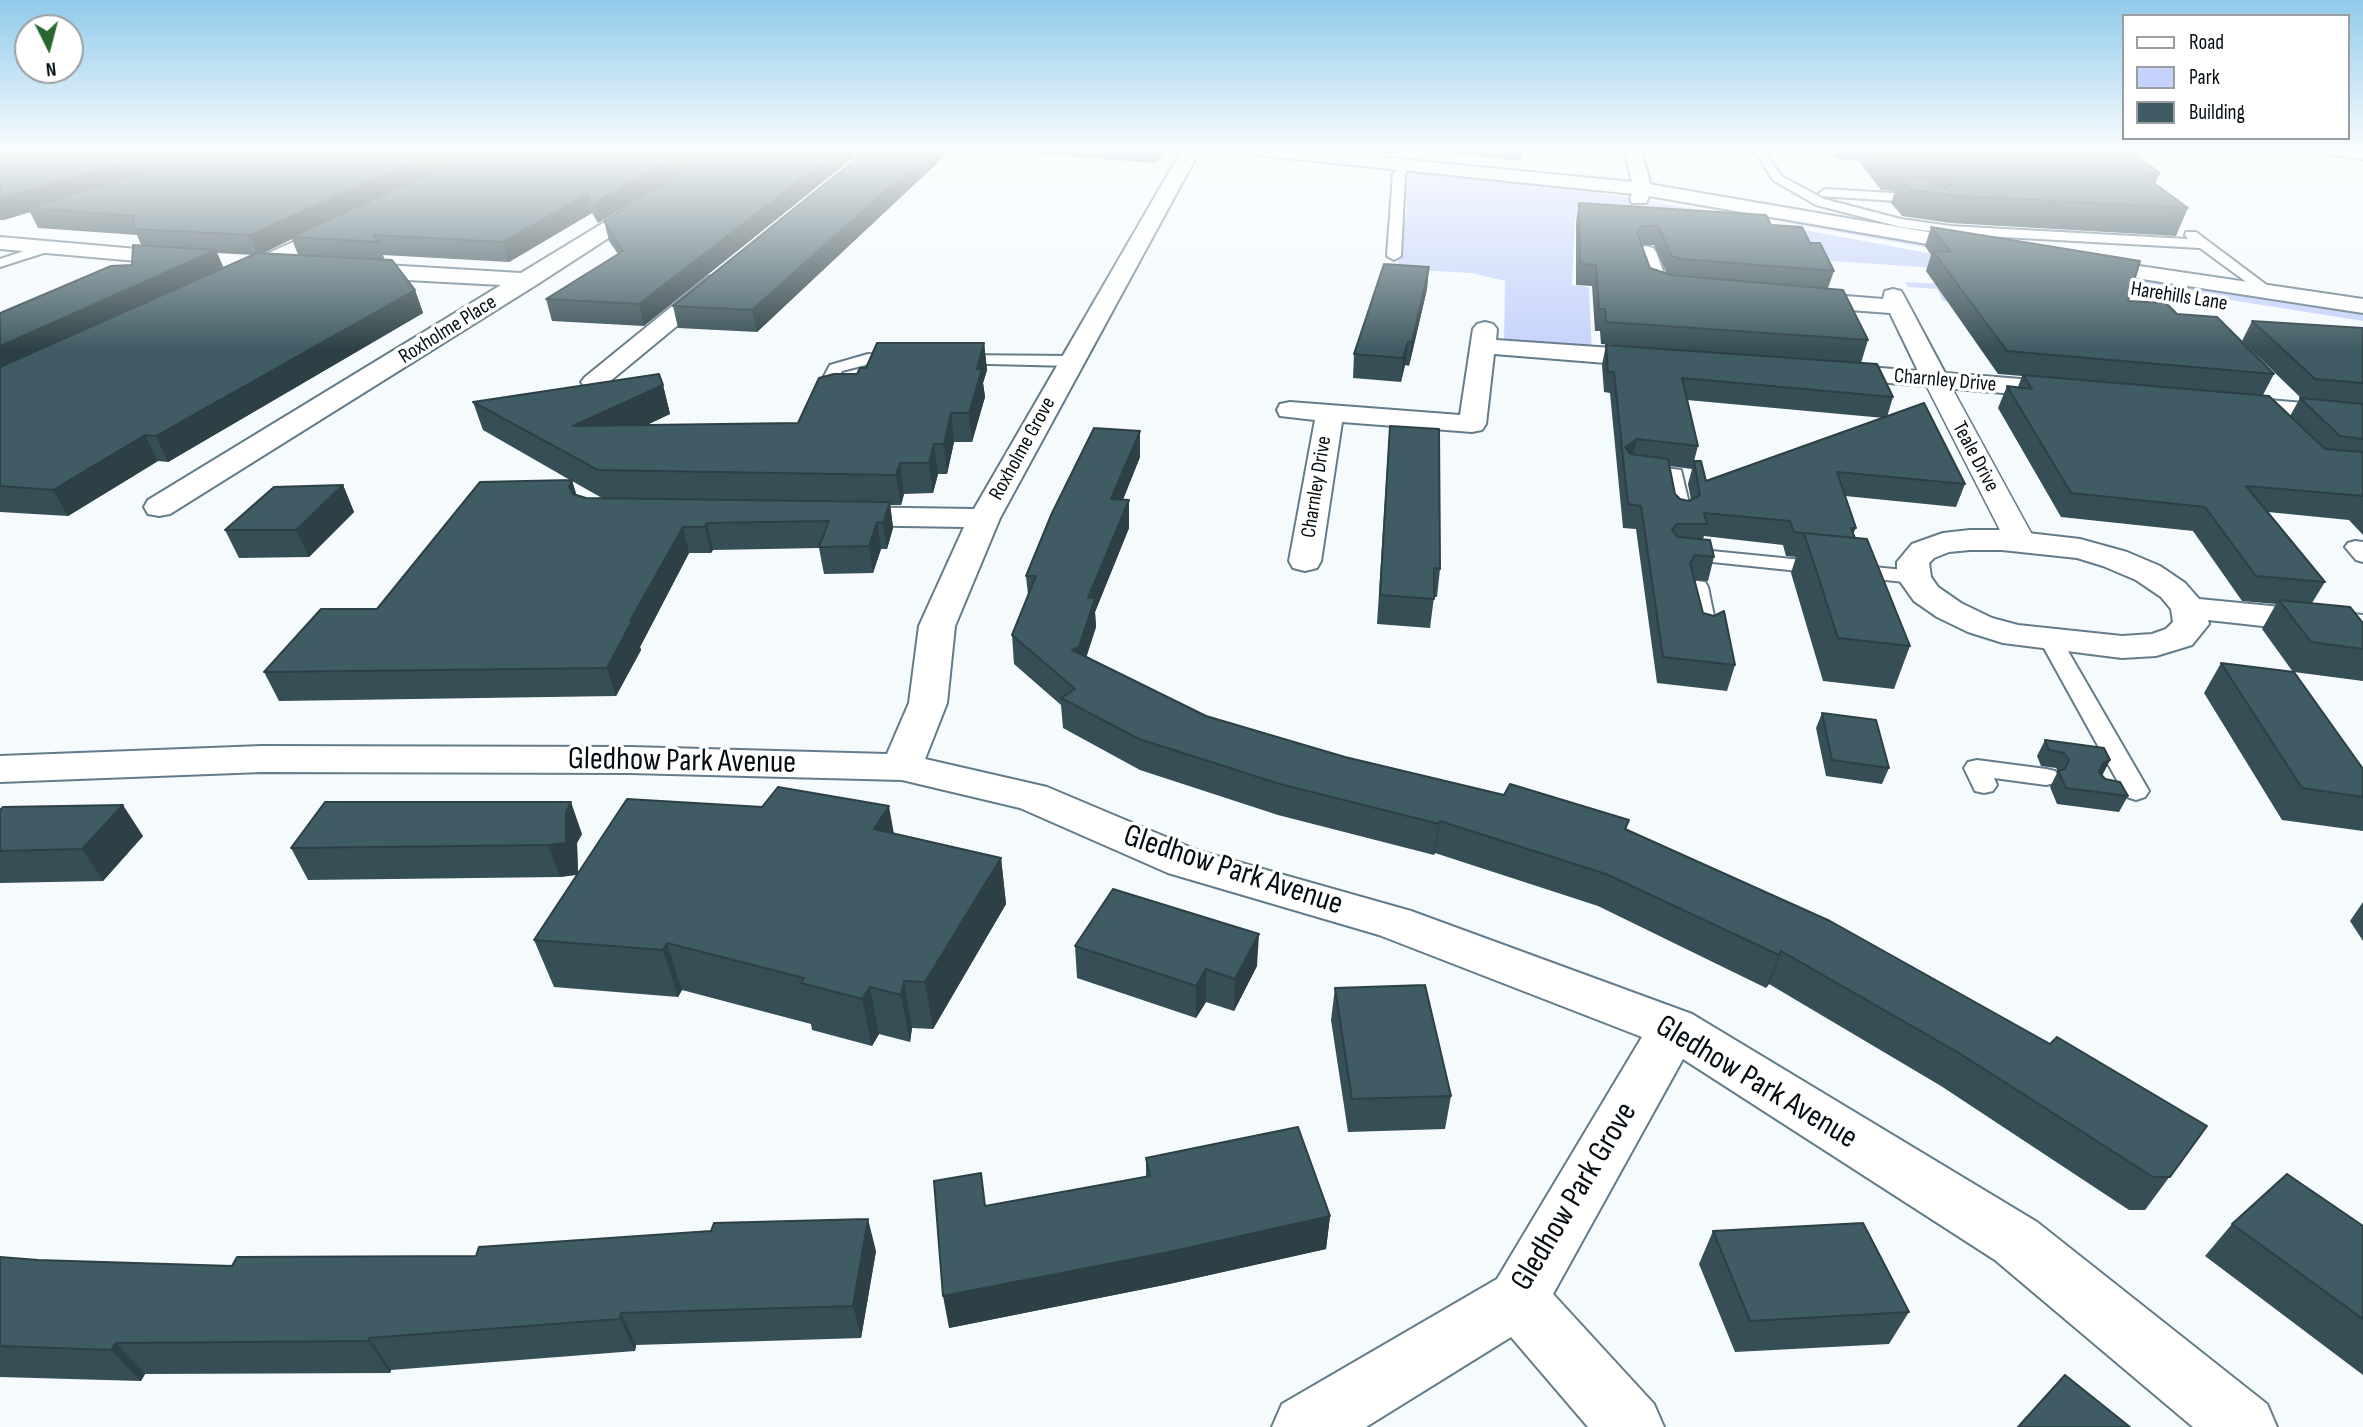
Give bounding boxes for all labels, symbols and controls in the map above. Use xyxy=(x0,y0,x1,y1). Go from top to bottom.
north arrow xyxy=(14,14,84,84)
legend xyxy=(2122,14,2349,140)
text: Road xyxy=(2189,30,2224,55)
text: N xyxy=(45,56,57,80)
text: Park xyxy=(2189,65,2220,90)
text: Building xyxy=(2189,100,2245,125)
street label: Harehills Lane xyxy=(2129,277,2229,317)
street label: Roxholme Place xyxy=(395,290,501,370)
street label: Charnley Drive xyxy=(1893,364,1997,398)
street label: Roxholme Grove xyxy=(984,393,1062,505)
street label: Teale Drive xyxy=(1946,418,2004,496)
street label: Charnley Drive xyxy=(1297,434,1337,540)
street label: Gledhow Park Avenue xyxy=(568,741,796,783)
street label: Gledhow Park Avenue xyxy=(1119,817,1347,925)
street label: Gledhow Park Avenue xyxy=(1648,1008,1864,1158)
street label: Gledhow Park Grove xyxy=(1504,1096,1646,1298)

